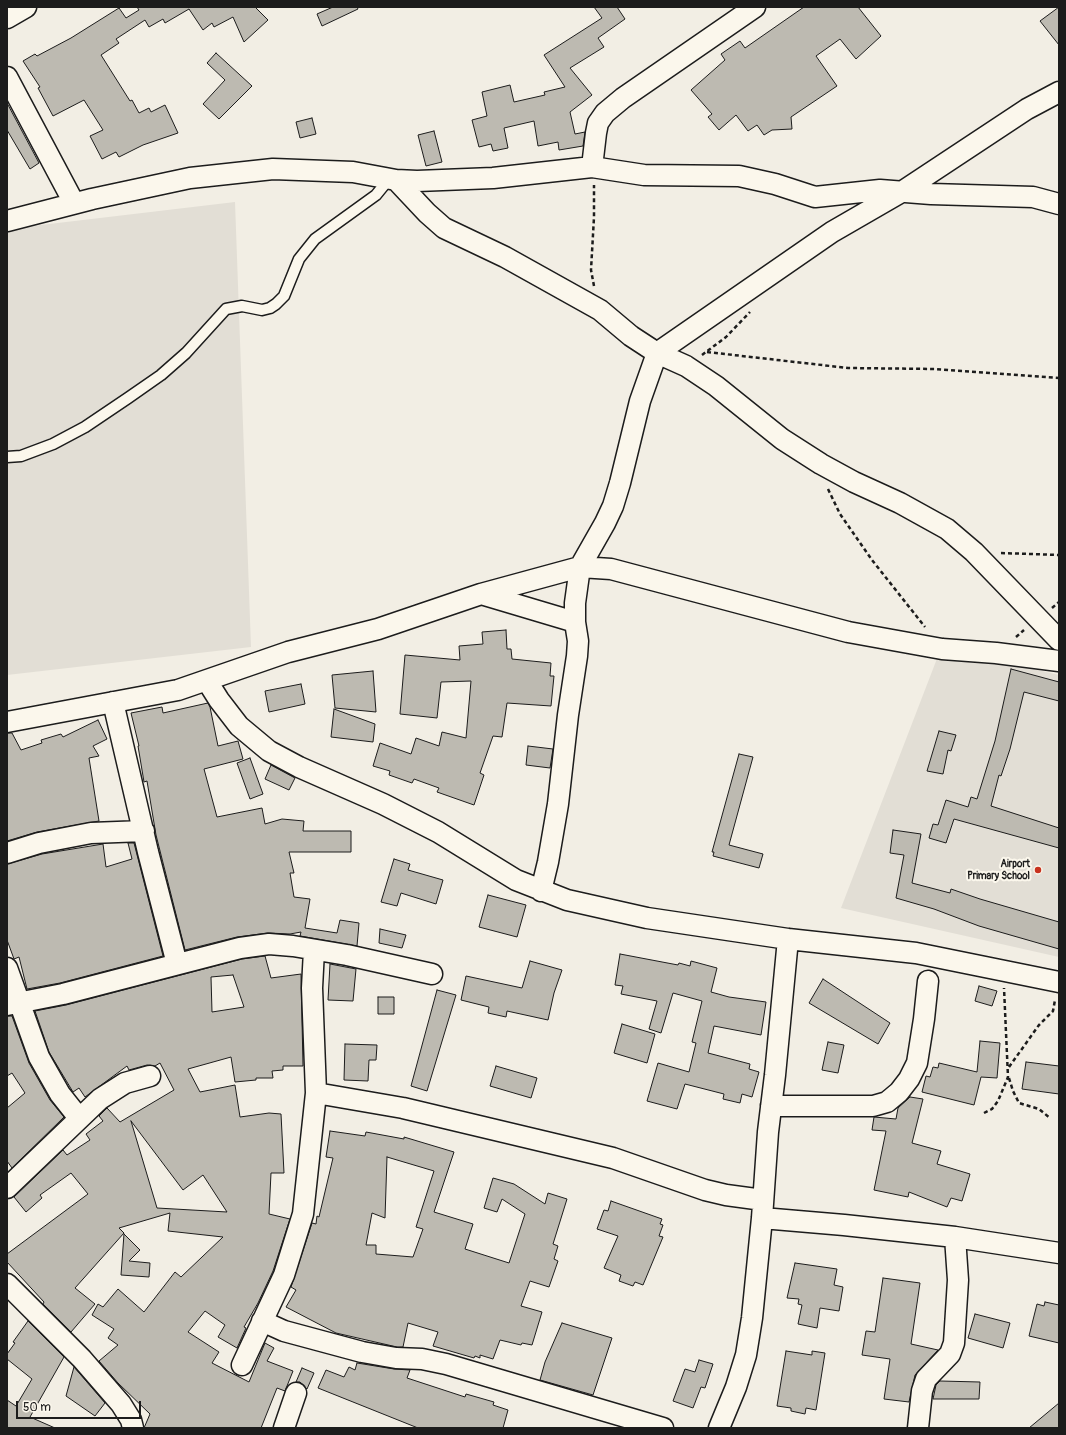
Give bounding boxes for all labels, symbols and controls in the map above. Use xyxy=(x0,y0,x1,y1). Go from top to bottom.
place label: Airport Primary School xyxy=(967,858,1030,882)
marker: Airport Primary School xyxy=(1033,865,1043,875)
scale bar xyxy=(18,1393,143,1419)
text: 50 m xyxy=(23,1400,51,1415)

